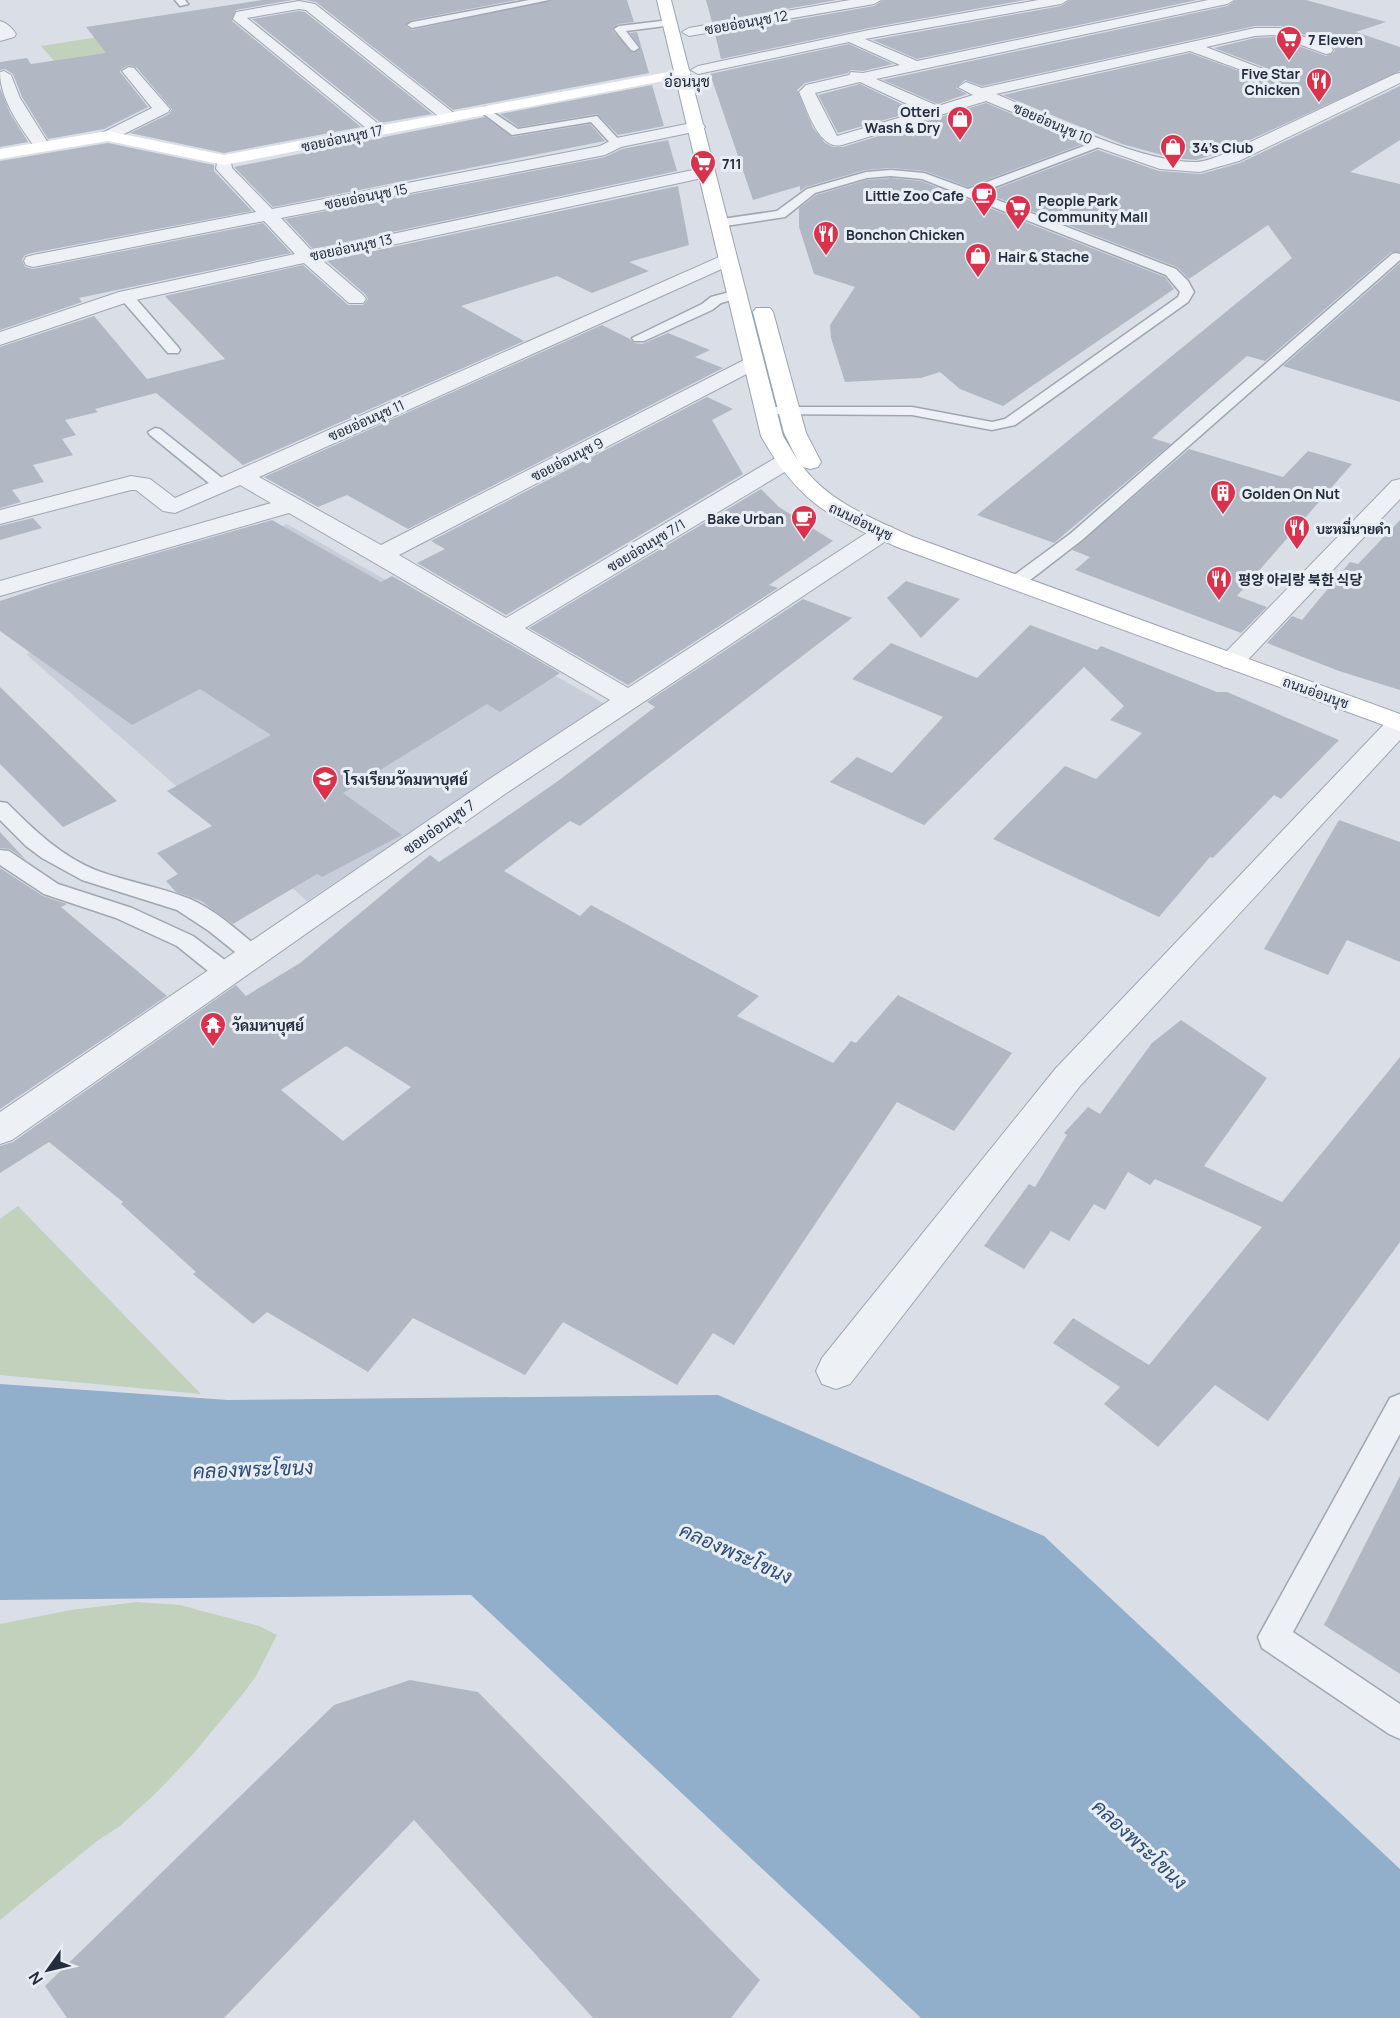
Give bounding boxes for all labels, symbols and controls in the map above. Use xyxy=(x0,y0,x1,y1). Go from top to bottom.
street label: ซอยอ่อนนุช 12 xyxy=(703,5,789,40)
supermarket icon: 7 Eleven xyxy=(1274,24,1304,62)
place label: 7 Eleven xyxy=(1308,30,1363,49)
place label: Five Star Chicken xyxy=(1241,64,1300,99)
restaurant icon: Five Star Chicken xyxy=(1304,66,1334,104)
district label: อ่อนนุช xyxy=(664,71,710,93)
street label: ซอยอ่อนนุช 10 xyxy=(1010,98,1096,149)
place label: Otteri Wash & Dry xyxy=(865,102,940,137)
shop icon: Otteri Wash & Dry xyxy=(945,104,975,142)
street label: ซอยอ่อนนุช 17 xyxy=(299,120,385,157)
shop icon: 34's Club xyxy=(1158,132,1188,170)
place label: 34's Club xyxy=(1192,138,1254,157)
supermarket icon: 711 xyxy=(688,148,718,186)
place label: 711 xyxy=(722,154,742,173)
street label: ซอยอ่อนนุช 15 xyxy=(323,179,409,214)
cafe icon: Little Zoo Cafe xyxy=(969,180,999,218)
place label: Little Zoo Cafe xyxy=(865,186,964,205)
place label: People Park Community Mall xyxy=(1038,191,1148,226)
supermarket icon: People Park Community Mall xyxy=(1003,193,1033,231)
restaurant icon: Bonchon Chicken xyxy=(811,219,841,257)
place label: Bonchon Chicken xyxy=(846,225,965,244)
street label: ซอยอ่อนนุช 13 xyxy=(308,229,394,266)
shop icon: Hair & Stache xyxy=(963,241,993,279)
place label: Hair & Stache xyxy=(998,247,1089,266)
street label: ซอยอ่อนนุช 11 xyxy=(325,395,407,446)
street label: ซอยอ่อนนุช 9 xyxy=(527,433,607,486)
building icon: Golden On Nut xyxy=(1208,478,1238,516)
place label: Golden On Nut xyxy=(1242,484,1340,503)
street label: ถนนอ่อนนุช xyxy=(826,497,896,546)
cafe icon: Bake Urban xyxy=(789,503,819,541)
place label: Bake Urban xyxy=(707,509,784,528)
restaurant icon: บะหมี่นายดำ xyxy=(1282,513,1312,551)
street label: ซอยอ่อนนุช 7/1 xyxy=(603,514,689,577)
place label: บะหมี่นายดำ xyxy=(1316,517,1391,538)
restaurant icon: 평양 아리랑 북한 식당 xyxy=(1204,564,1234,602)
place label: 평양 아리랑 북한 식당 xyxy=(1238,570,1362,589)
street label: ถนนอ่อนนุช xyxy=(1280,671,1352,714)
school or university icon: โรงเรียนวัดมหาบุศย์ xyxy=(310,764,340,802)
place label: โรงเรียนวัดมหาบุศย์ xyxy=(343,769,469,791)
street label: ซอยอ่อนนุช 7 xyxy=(399,795,480,860)
temple icon: วัดมหาบุศย์ xyxy=(198,1010,228,1048)
place label: วัดมหาบุศย์ xyxy=(232,1015,305,1037)
water label: คลองพระโขนง xyxy=(192,1453,314,1485)
water label: คลองพระโขนง xyxy=(675,1516,797,1590)
water label: คลองพระโขนง xyxy=(1087,1793,1193,1895)
north arrow xyxy=(18,1940,78,2000)
text: N xyxy=(23,1967,48,1989)

